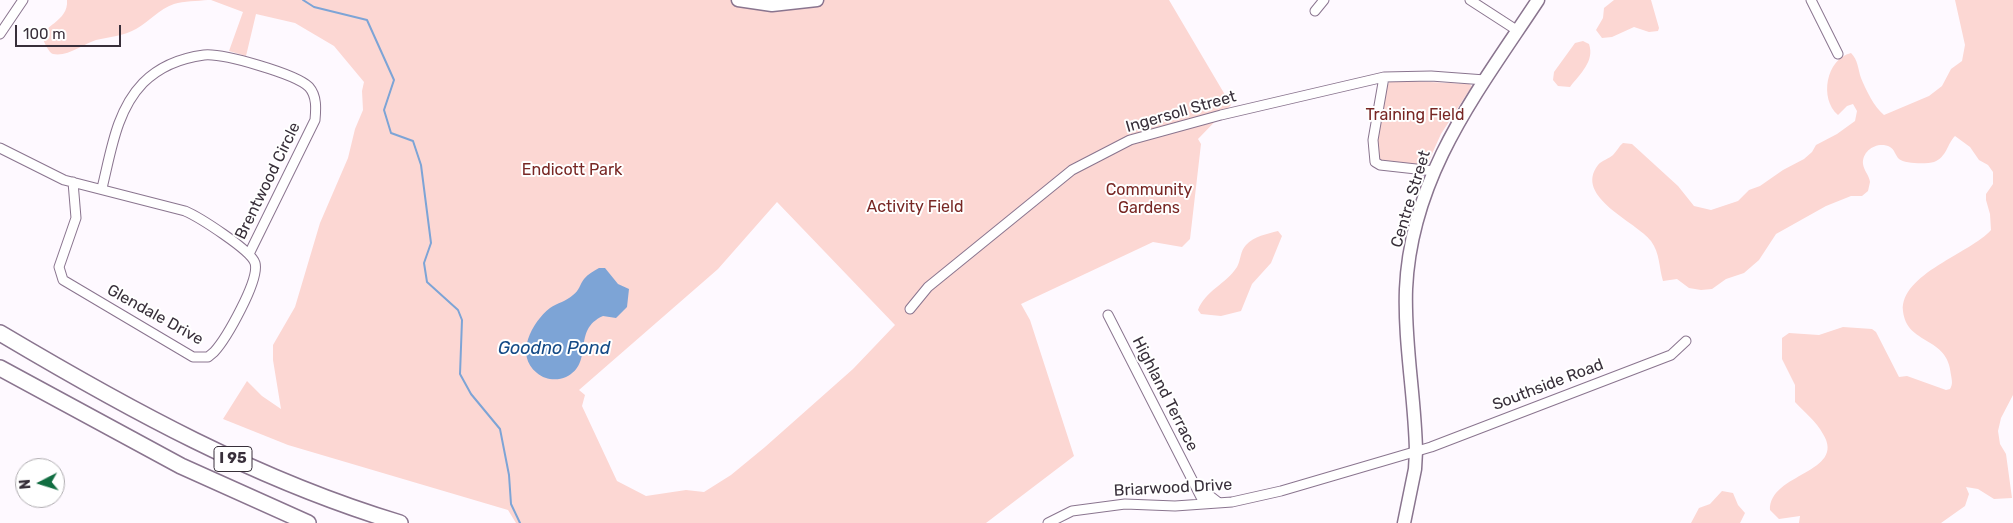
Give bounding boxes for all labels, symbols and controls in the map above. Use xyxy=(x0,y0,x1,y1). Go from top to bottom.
scale bar xyxy=(18,15,124,47)
text: 100 m xyxy=(23,25,65,43)
street label: Ingersoll Street xyxy=(1124,87,1238,137)
park label: Training Field xyxy=(1366,105,1464,125)
street label: Brentwood Circle xyxy=(231,119,305,243)
street label: Centre Street xyxy=(1387,148,1435,250)
park label: Endicott Park xyxy=(522,160,622,180)
park label: Community Gardens xyxy=(1106,180,1192,218)
park label: Activity Field xyxy=(867,197,963,217)
street label: Glendale Drive xyxy=(104,281,206,349)
street label: Highland Terrace xyxy=(1128,334,1202,454)
water label: Goodno Pond xyxy=(498,338,610,360)
street label: Southside Road xyxy=(1490,355,1606,415)
road number: I 95 xyxy=(214,446,252,472)
north arrow xyxy=(15,458,65,508)
street label: Briarwood Drive xyxy=(1113,475,1233,501)
text: N xyxy=(17,479,34,490)

